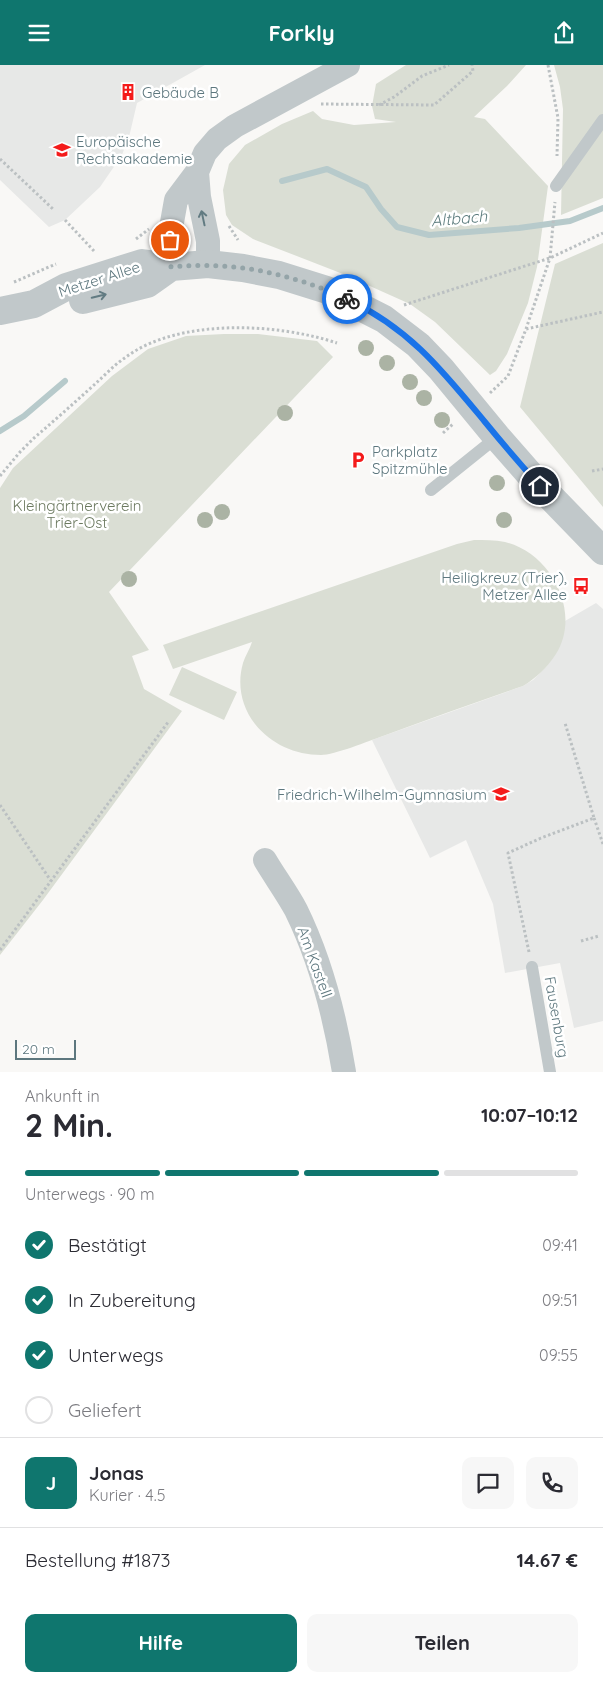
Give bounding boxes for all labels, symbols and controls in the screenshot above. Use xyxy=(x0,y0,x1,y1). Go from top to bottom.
icon: menu xyxy=(25,19,53,47)
text: Forkly xyxy=(268,19,335,47)
icon: share xyxy=(550,19,578,47)
building icon: Gebäude B xyxy=(118,82,138,102)
place label: Gebäude B xyxy=(142,83,219,102)
place label: Europäische Rechtsakademie xyxy=(76,132,192,168)
school or university icon: Europäische Rechtsakademie xyxy=(52,140,72,160)
water label: Altbach xyxy=(430,206,489,230)
one-way arrow xyxy=(198,211,208,227)
pin xyxy=(149,219,191,261)
icon: bag xyxy=(156,226,184,254)
street label: Metzer Allee xyxy=(56,257,142,301)
courier xyxy=(322,274,372,324)
icon: bike xyxy=(333,285,361,313)
one-way arrow xyxy=(91,290,107,300)
place label: Parkplatz Spitzmühle xyxy=(372,442,448,478)
parking icon: Parkplatz Spitzmühle xyxy=(348,450,368,470)
pin xyxy=(519,465,561,507)
icon: home xyxy=(526,472,554,500)
park label: Kleingärtnerverein Trier-Ost xyxy=(13,496,141,532)
place label: Heiligkreuz (Trier), Metzer Allee xyxy=(441,568,567,604)
bus stop icon: Heiligkreuz (Trier), Metzer Allee xyxy=(571,576,591,596)
school or university icon: Friedrich-Wilhelm-Gymnasium xyxy=(491,784,511,804)
place label: Friedrich-Wilhelm-Gymnasium xyxy=(277,785,487,804)
street label: Am Kastell xyxy=(293,924,337,1000)
street label: Fausenburg xyxy=(540,975,574,1059)
scale bar xyxy=(15,1037,76,1060)
text: 20 m xyxy=(22,1040,55,1058)
text: Ankunft in xyxy=(25,1086,100,1106)
text: 10:07–10:12 xyxy=(481,1103,578,1127)
text: 2 Min. xyxy=(25,1105,113,1145)
text: Unterwegs · 90 m xyxy=(25,1184,155,1204)
icon: check xyxy=(25,1231,53,1259)
text: Bestätigt xyxy=(68,1233,147,1257)
text: 09:41 xyxy=(542,1235,578,1255)
icon: check xyxy=(25,1286,53,1314)
text: In Zubereitung xyxy=(68,1288,196,1312)
text: 09:51 xyxy=(542,1290,578,1310)
icon: check xyxy=(25,1341,53,1369)
text: Unterwegs xyxy=(68,1343,163,1367)
text: 09:55 xyxy=(539,1345,578,1365)
text: Geliefert xyxy=(68,1398,142,1422)
button: chat xyxy=(462,1457,514,1509)
button: phone xyxy=(526,1457,578,1509)
text: Jonas xyxy=(89,1461,144,1485)
text: J xyxy=(46,1471,56,1495)
text: Kurier · 4.5 xyxy=(89,1485,165,1505)
text: Bestellung #1873 xyxy=(25,1548,170,1572)
text: 14.67 € xyxy=(517,1548,578,1572)
button: Hilfe xyxy=(25,1614,297,1672)
button: Teilen xyxy=(307,1614,578,1672)

